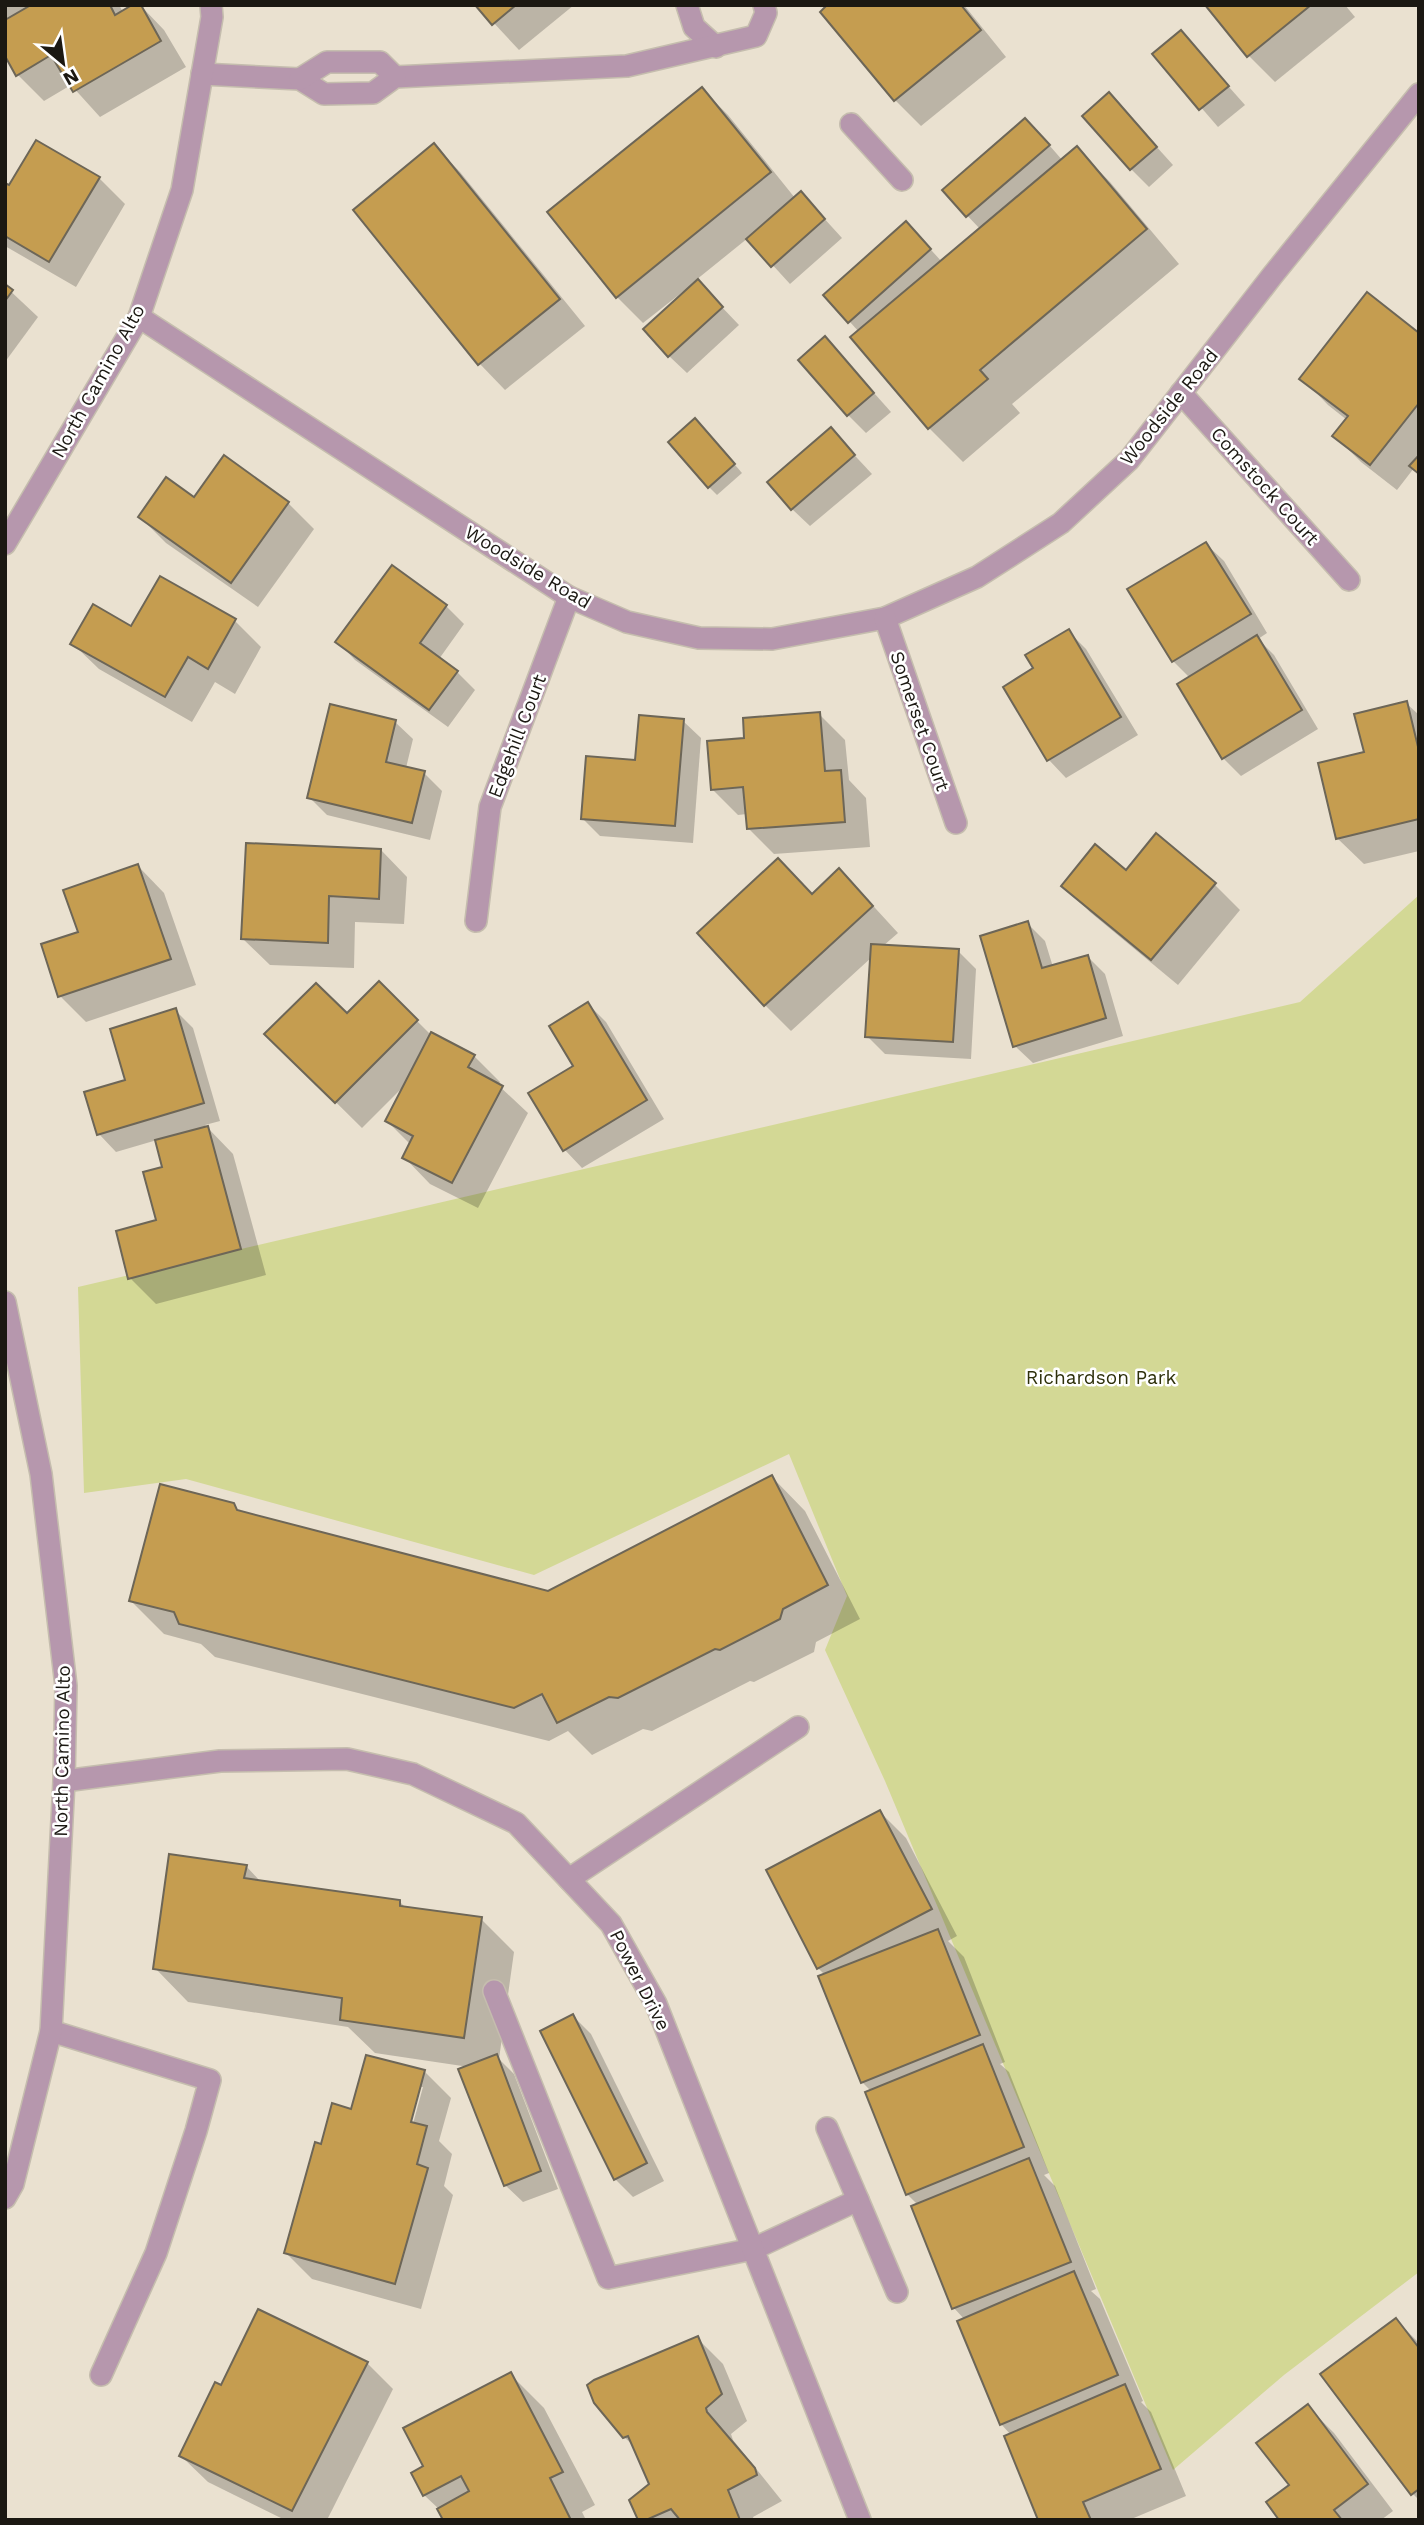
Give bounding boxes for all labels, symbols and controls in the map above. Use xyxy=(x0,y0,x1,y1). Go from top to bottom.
north arrow xyxy=(28,28,98,98)
text: N xyxy=(59,64,83,91)
street label: North Camino Alto xyxy=(46,300,150,462)
street label: Woodside Road xyxy=(1115,344,1223,470)
street label: Comstock Court xyxy=(1206,422,1324,550)
street label: Woodside Road xyxy=(461,520,595,614)
street label: Somerset Court xyxy=(885,648,955,794)
street label: Edgehill Court xyxy=(483,671,551,801)
park label: Richardson Park xyxy=(1026,1366,1177,1389)
street label: North Camino Alto xyxy=(49,1665,75,1837)
street label: Power Drive xyxy=(605,1926,675,2034)

